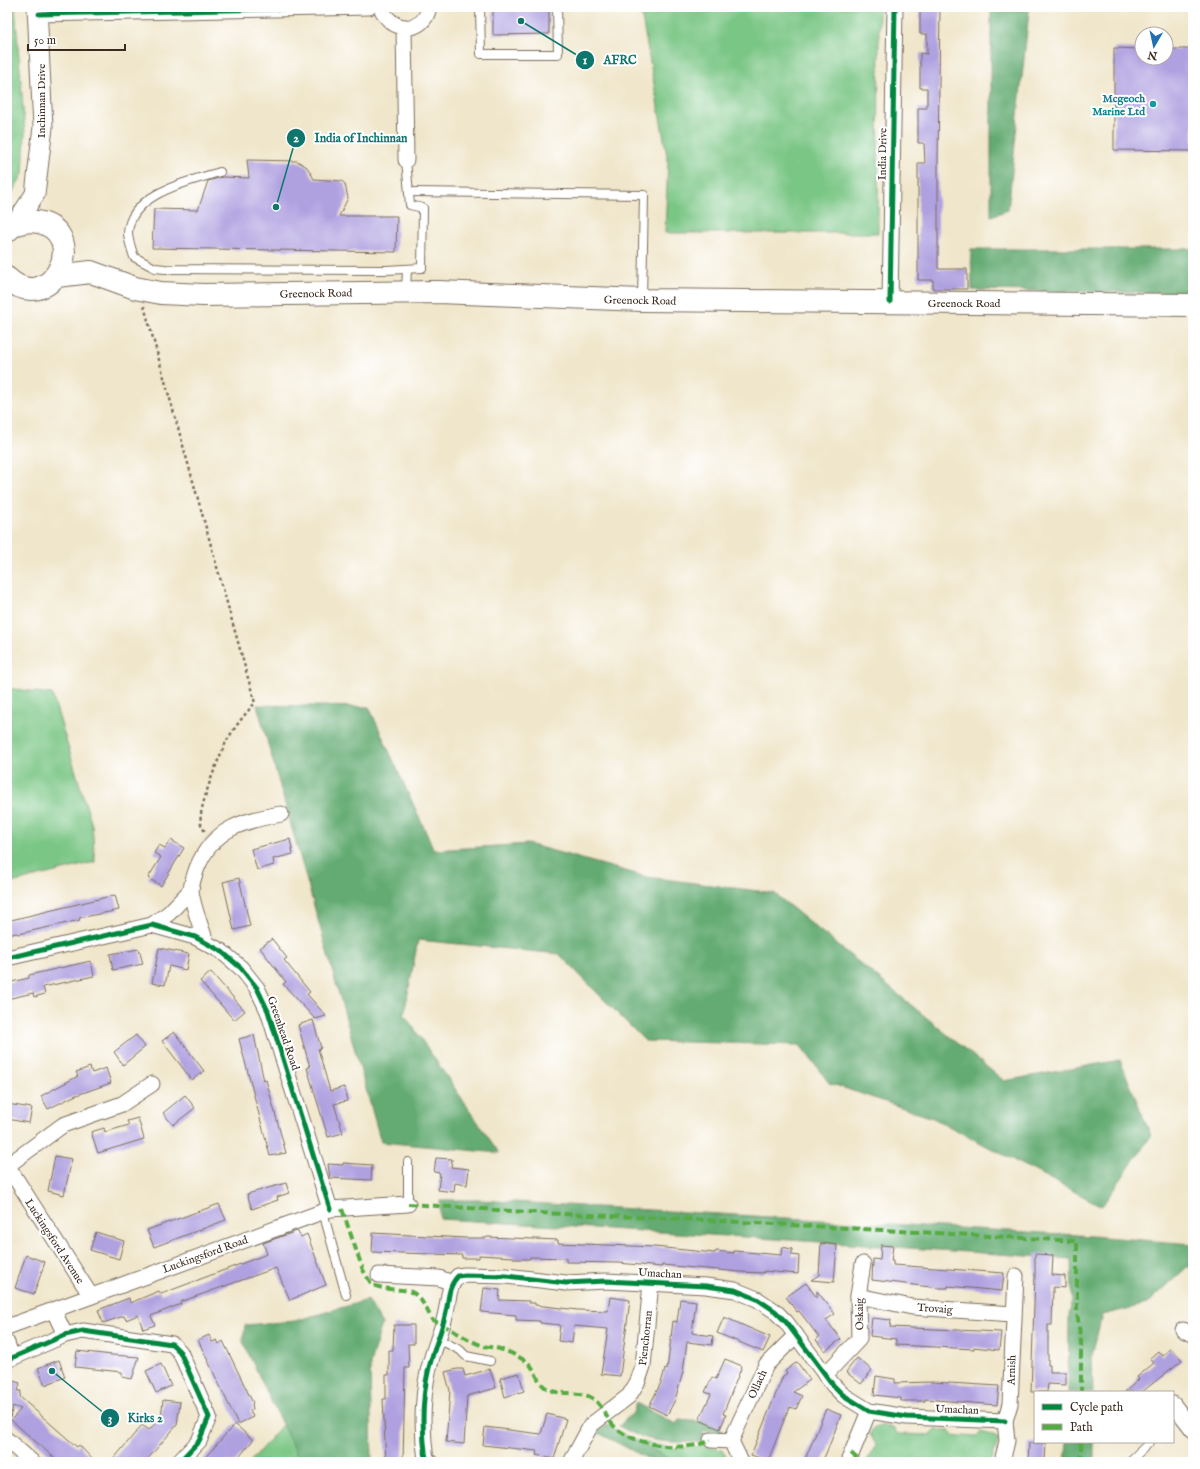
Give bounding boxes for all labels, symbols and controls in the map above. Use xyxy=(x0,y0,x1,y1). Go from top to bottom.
scale bar xyxy=(28,26,125,52)
north arrow xyxy=(1134,26,1174,66)
text: 50 m xyxy=(34,33,56,48)
text: N xyxy=(1146,47,1159,63)
callout: AFRC xyxy=(575,48,644,72)
text: 1 xyxy=(583,53,588,68)
text: AFRC xyxy=(602,53,637,68)
street label: Inchinnan Drive xyxy=(35,64,49,138)
place label: Mcgeoch Marine Ltd xyxy=(1092,92,1146,119)
marker: Mcgeoch Marine Ltd xyxy=(1148,99,1158,109)
callout: India of Inchinnan xyxy=(286,126,416,150)
street label: India Drive xyxy=(876,128,890,180)
text: 2 xyxy=(293,131,299,146)
text: India of Inchinnan xyxy=(314,131,408,146)
street label: Greenock Road xyxy=(280,286,353,302)
street label: Greenock Road xyxy=(604,293,677,309)
street label: Greenock Road xyxy=(928,297,1000,311)
street label: Greenhead Road xyxy=(264,994,302,1072)
street label: Luckingsford Avenue xyxy=(21,1196,87,1287)
street label: Luckingsford Road xyxy=(161,1233,250,1277)
street label: Umachan xyxy=(638,1266,682,1282)
street label: Oskaig xyxy=(853,1297,867,1330)
street label: Trovaig xyxy=(917,1301,954,1317)
street label: Pienchorran xyxy=(636,1310,656,1366)
street label: Arnish xyxy=(1004,1355,1020,1386)
street label: Ollach xyxy=(745,1368,771,1401)
legend xyxy=(1034,1391,1174,1443)
text: Cycle path xyxy=(1070,1400,1124,1416)
street label: Umachan xyxy=(935,1402,979,1418)
callout: Kirks 2 xyxy=(100,1406,171,1430)
text: 3 xyxy=(108,1411,112,1426)
text: Kirks 2 xyxy=(127,1411,163,1426)
text: Path xyxy=(1070,1420,1093,1435)

